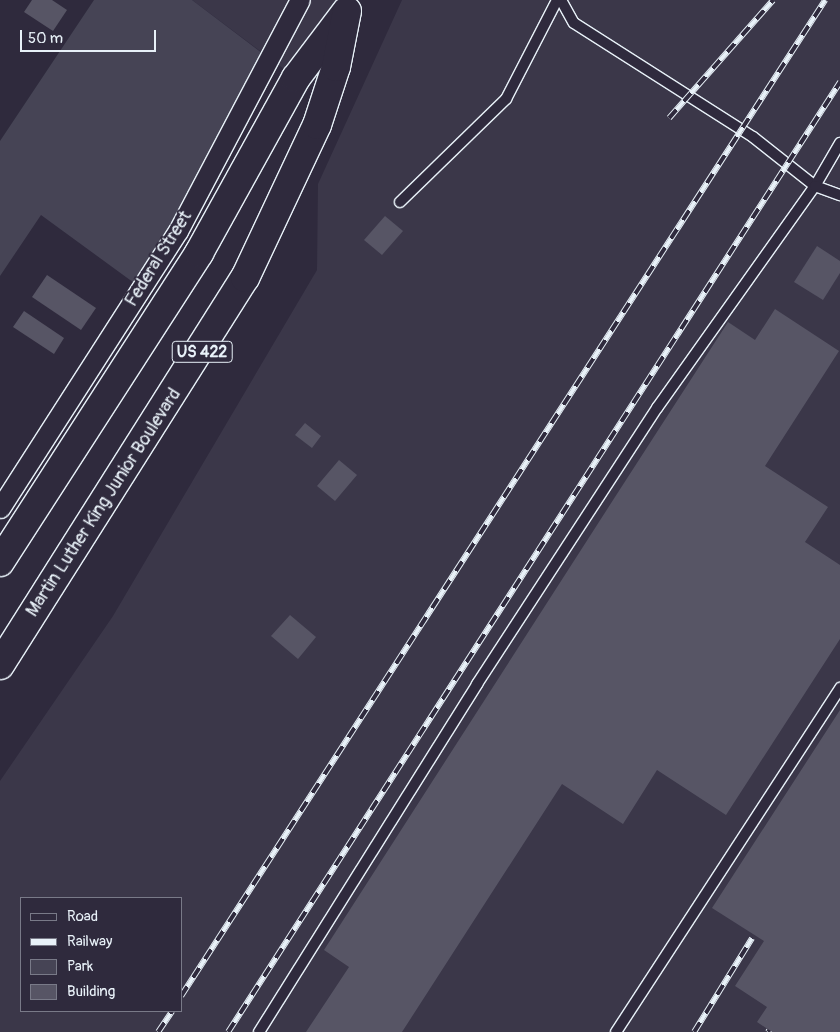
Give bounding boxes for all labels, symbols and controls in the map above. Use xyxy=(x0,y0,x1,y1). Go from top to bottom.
scale bar xyxy=(22,20,159,52)
text: 50 m xyxy=(28,29,63,48)
street label: Federal Street xyxy=(121,207,197,311)
road number: US 422 xyxy=(171,338,233,366)
street label: Martin Luther King Junior Boulevard xyxy=(22,385,186,621)
legend xyxy=(20,897,182,1012)
text: Road xyxy=(67,907,98,926)
text: Railway xyxy=(67,932,112,951)
text: Park xyxy=(67,957,93,976)
text: Building xyxy=(67,982,115,1001)

